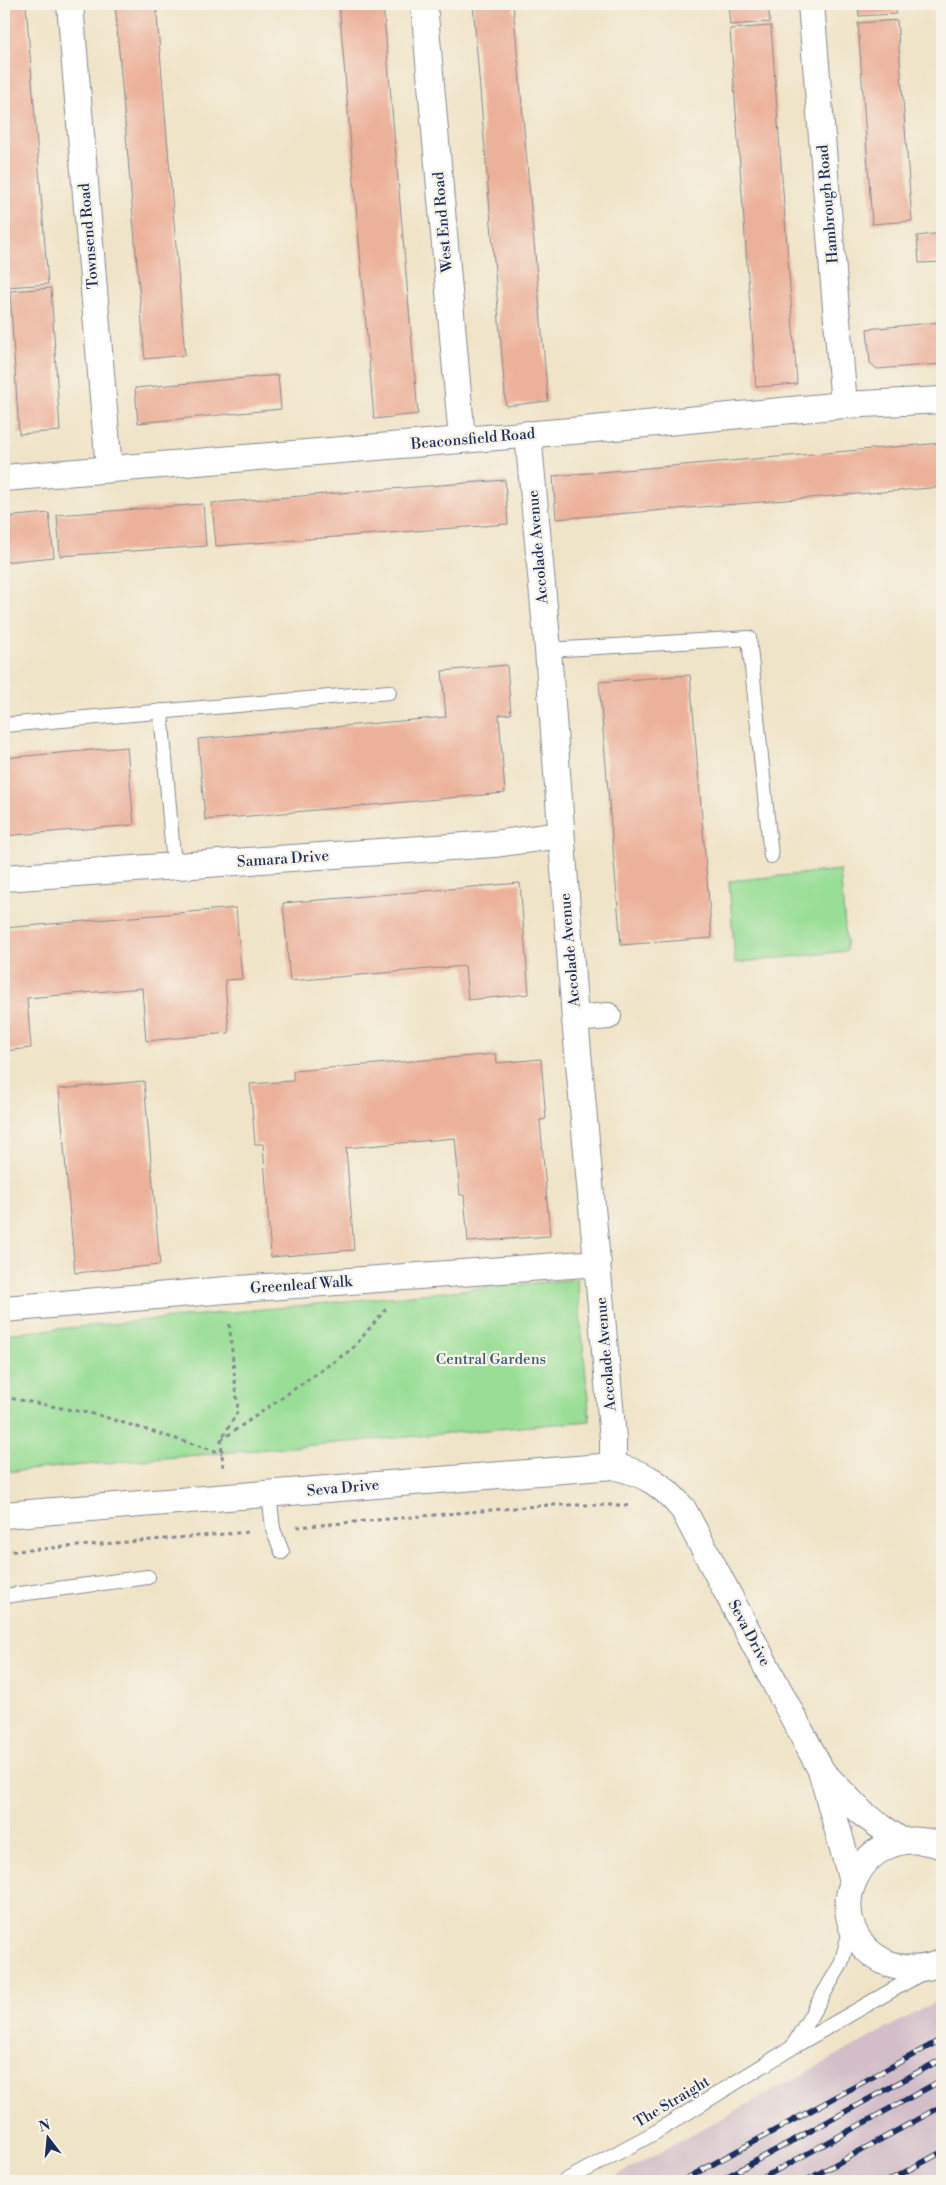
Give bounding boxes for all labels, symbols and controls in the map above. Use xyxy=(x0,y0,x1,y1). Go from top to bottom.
street label: Hambrough Road xyxy=(813,143,843,264)
street label: West End Road xyxy=(429,170,457,274)
street label: Townsend Road xyxy=(75,182,103,290)
street label: Beaconsfield Road xyxy=(409,424,536,454)
street label: Accolade Avenue xyxy=(524,489,553,606)
street label: Samara Drive xyxy=(236,846,330,872)
street label: Accolade Avenue xyxy=(556,892,585,1009)
street label: Greenleaf Walk xyxy=(249,1272,354,1298)
street label: Accolade Avenue xyxy=(592,1296,621,1413)
park label: Central Gardens xyxy=(436,1350,546,1369)
street label: Seva Drive xyxy=(306,1475,380,1501)
street label: Seva Drive xyxy=(724,1597,774,1669)
street label: The Straight xyxy=(631,2072,714,2132)
north arrow xyxy=(22,2112,72,2162)
text: N xyxy=(37,2116,52,2137)

